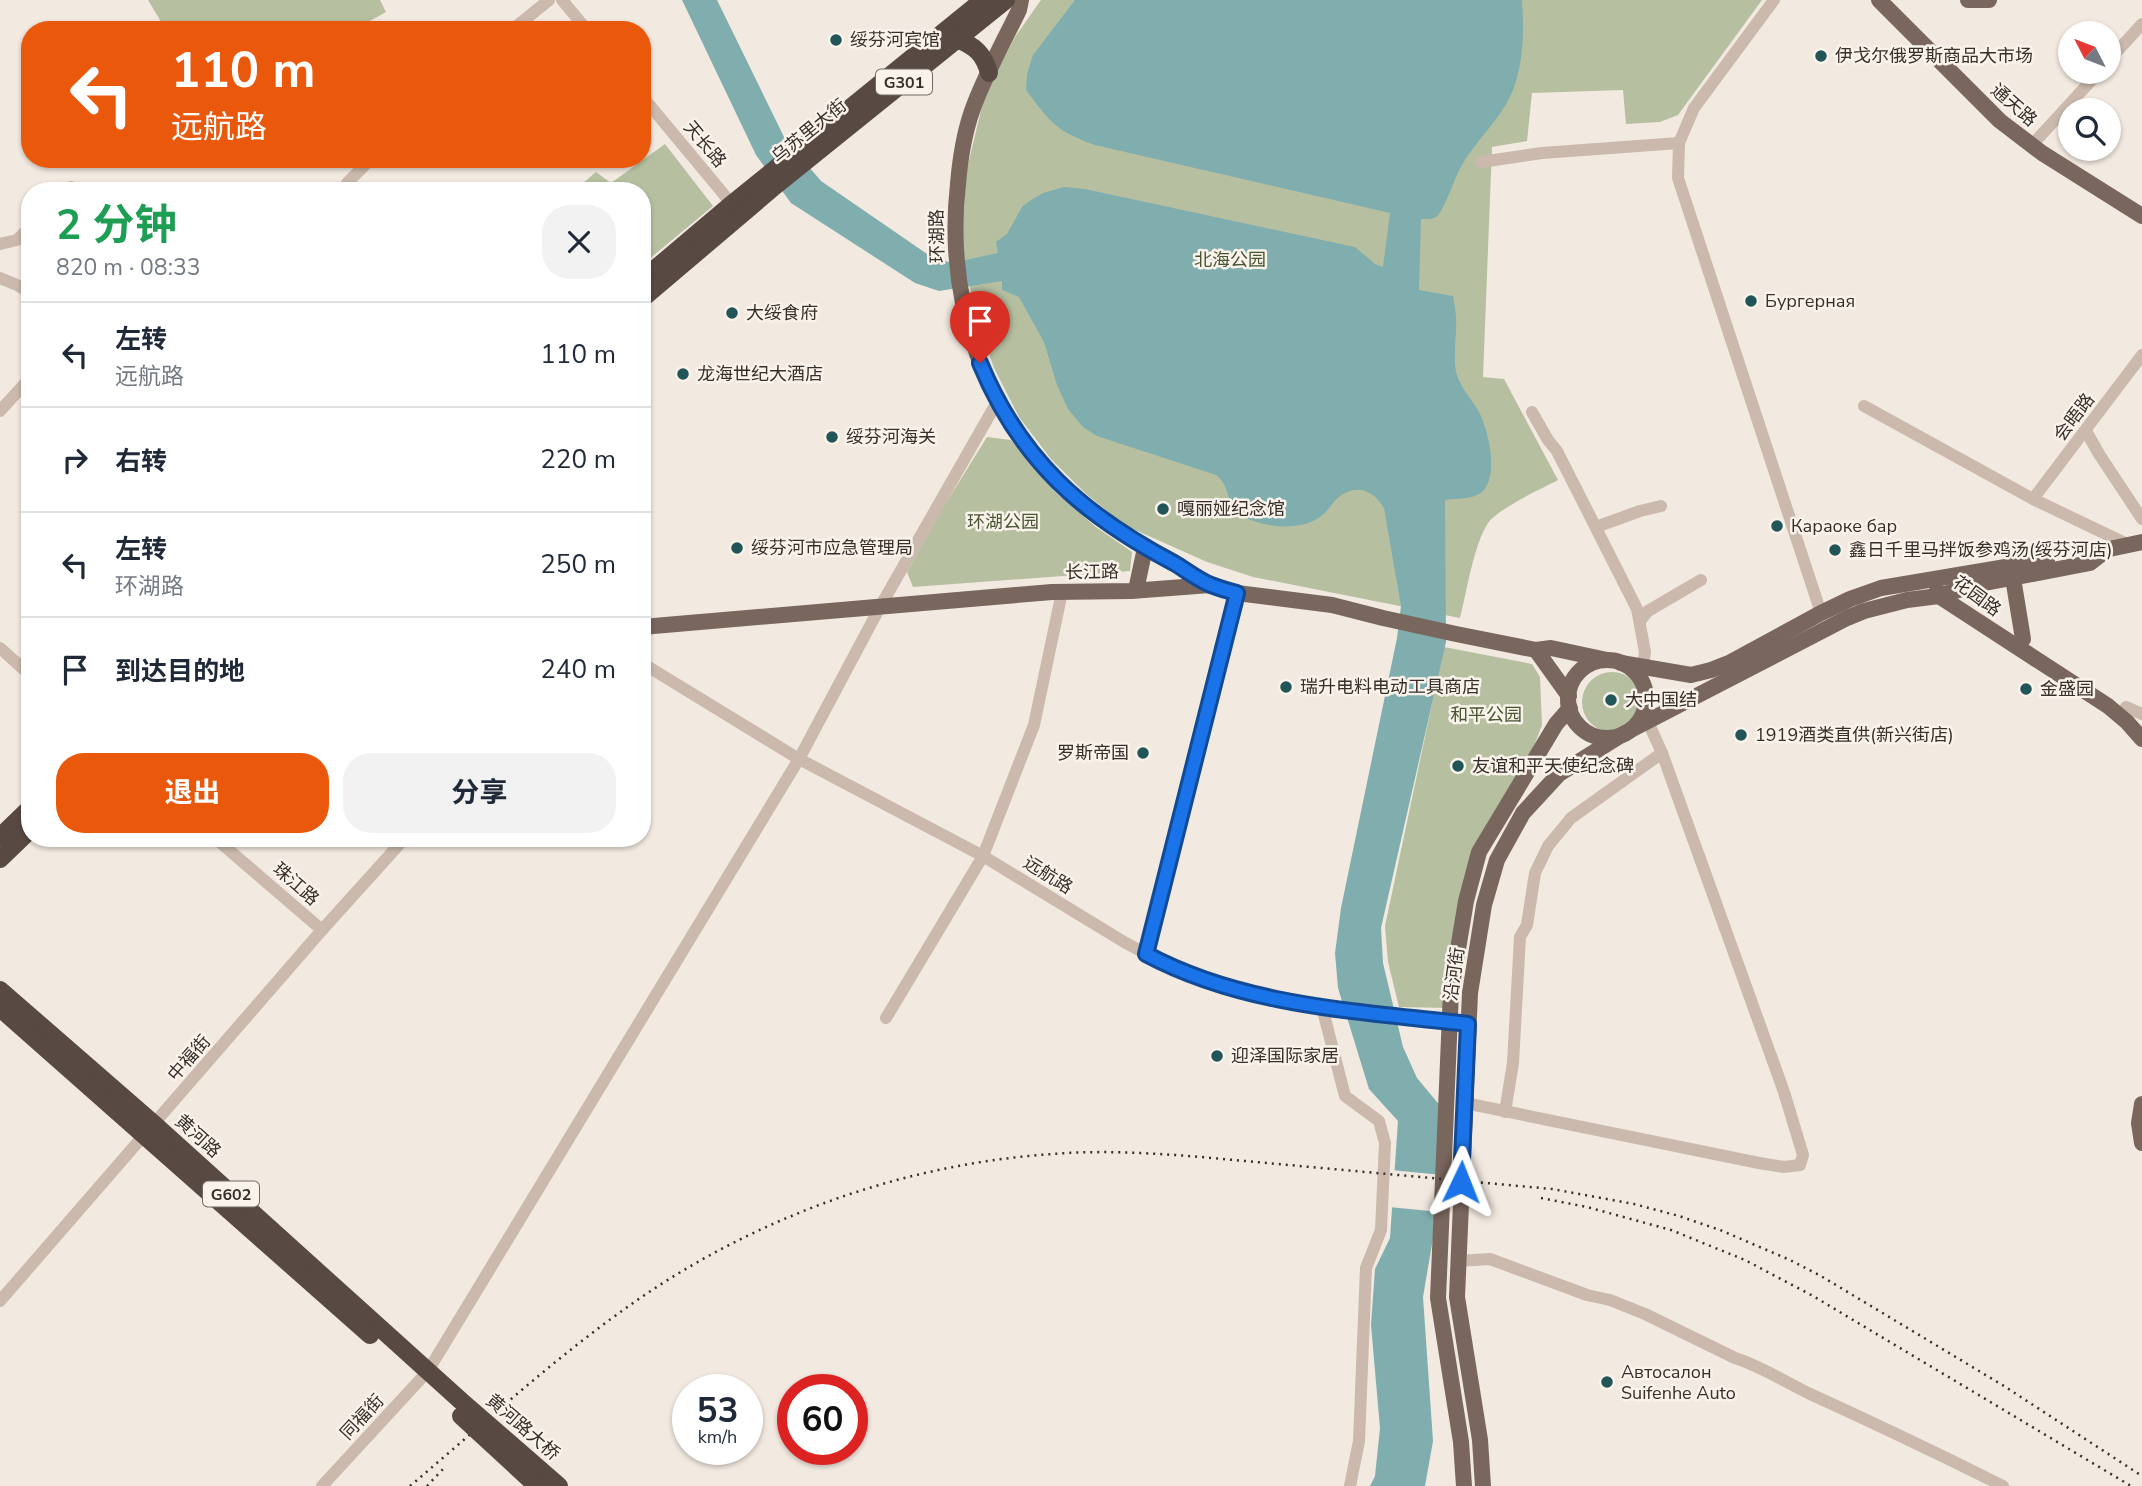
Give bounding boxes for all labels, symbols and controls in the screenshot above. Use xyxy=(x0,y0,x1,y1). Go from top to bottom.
north arrow xyxy=(2058,21,2121,84)
map controls xyxy=(2058,21,2121,161)
place label: 绥芬河宾馆 xyxy=(850,28,940,52)
marker: 绥芬河宾馆 xyxy=(828,32,844,48)
text: 110 m xyxy=(171,37,315,104)
place label: 伊戈尔俄罗斯商品大市场 xyxy=(1835,44,2033,68)
marker: 伊戈尔俄罗斯商品大市场 xyxy=(1813,48,1829,64)
icon: left xyxy=(56,49,147,140)
road number: G301 xyxy=(876,69,932,94)
street label: 通天路 xyxy=(1986,78,2042,132)
street label: 乌苏里大街 xyxy=(766,93,852,169)
button: search xyxy=(2058,98,2121,161)
text: 远航路 xyxy=(171,106,267,149)
street label: 天长路 xyxy=(678,116,732,172)
text: 2 分钟 xyxy=(56,197,177,254)
button: close xyxy=(542,205,616,279)
street label: 环湖路 xyxy=(925,209,949,263)
park label: 北海公园 xyxy=(1194,248,1266,272)
text: 820 m · 08:33 xyxy=(56,252,201,283)
place label: Бургерная xyxy=(1765,289,1855,313)
pin xyxy=(950,291,1010,363)
marker: Бургерная xyxy=(1743,293,1759,309)
place label: 大绥食府 xyxy=(746,301,818,325)
icon: arrive xyxy=(961,302,999,340)
marker: 大绥食府 xyxy=(724,305,740,321)
text: 左转 xyxy=(115,322,167,357)
icon: left xyxy=(56,336,94,374)
text: 110 m xyxy=(540,337,616,372)
text: 远航路 xyxy=(115,361,184,392)
place label: 龙海世纪大酒店 xyxy=(697,362,823,386)
marker: 龙海世纪大酒店 xyxy=(675,366,691,382)
street label: 会晤路 xyxy=(2048,388,2100,446)
place label: 绥芬河海关 xyxy=(846,425,936,449)
marker: 绥芬河海关 xyxy=(824,429,840,445)
icon: right xyxy=(56,441,94,479)
text: 220 m xyxy=(540,442,616,477)
text: 右转 xyxy=(115,444,167,479)
place label: 嘎丽娅纪念馆 xyxy=(1177,497,1285,521)
marker: 嘎丽娅纪念馆 xyxy=(1155,501,1171,517)
park label: 环湖公园 xyxy=(967,510,1039,534)
place label: Караоке бар xyxy=(1791,514,1897,538)
marker: Караоке бар xyxy=(1769,518,1785,534)
text: 左转 xyxy=(115,532,167,567)
place label: 绥芬河市应急管理局 xyxy=(751,536,913,560)
place label: 鑫日千里马拌饭参鸡汤(绥芬河店) xyxy=(1849,538,2112,562)
marker: 绥芬河市应急管理局 xyxy=(729,540,745,556)
marker: 鑫日千里马拌饭参鸡汤(绥芬河店) xyxy=(1827,542,1843,558)
icon: left xyxy=(56,546,94,584)
text: 250 m xyxy=(540,547,616,582)
street label: 长江路 xyxy=(1065,560,1119,584)
street label: 花园路 xyxy=(1948,570,2006,622)
text: 环湖路 xyxy=(115,571,184,602)
icon: arrive xyxy=(56,651,94,689)
text: 240 m xyxy=(540,652,616,687)
text: 到达目的地 xyxy=(115,654,245,689)
place label: 瑞升电料电动工具商店 xyxy=(1300,675,1480,699)
place label: 金盛园 xyxy=(2040,677,2094,701)
marker: 瑞升电料电动工具商店 xyxy=(1278,679,1294,695)
marker: 金盛园 xyxy=(2018,681,2034,697)
place label: 大中国结 xyxy=(1625,688,1697,712)
marker: 大中国结 xyxy=(1603,692,1619,708)
park label: 和平公园 xyxy=(1450,703,1522,727)
place label: 1919酒类直供(新兴街店) xyxy=(1755,723,1954,747)
marker: 1919酒类直供(新兴街店) xyxy=(1733,727,1749,743)
place label: 罗斯帝国 xyxy=(1057,741,1129,765)
marker: 罗斯帝国 xyxy=(1135,745,1151,761)
button: 退出 xyxy=(56,753,329,833)
button: 分享 xyxy=(343,753,616,833)
place label: 友谊和平天使纪念碑 xyxy=(1472,754,1634,778)
marker: 友谊和平天使纪念碑 xyxy=(1450,758,1466,774)
street label: 远航路 xyxy=(1019,851,1077,899)
street label: 珠江路 xyxy=(268,857,324,911)
street label: 沿河街 xyxy=(1438,946,1470,1002)
street label: 中福街 xyxy=(162,1030,216,1086)
place label: 迎泽国际家居 xyxy=(1231,1044,1339,1068)
marker: 迎泽国际家居 xyxy=(1209,1048,1225,1064)
street label: 黄河路 xyxy=(170,1109,226,1163)
position arrow xyxy=(1424,1145,1498,1219)
road number: G602 xyxy=(203,1182,259,1206)
place label: Автосалон Suifenhe Auto xyxy=(1621,1360,1736,1405)
speed limit sign: 60 xyxy=(777,1374,868,1465)
marker: Автосалон Suifenhe Auto xyxy=(1599,1374,1615,1390)
text: 53 xyxy=(696,1387,739,1434)
street label: 黄河路大桥 xyxy=(481,1388,565,1466)
street label: 同福街 xyxy=(335,1389,389,1445)
text: km/h xyxy=(698,1425,737,1449)

